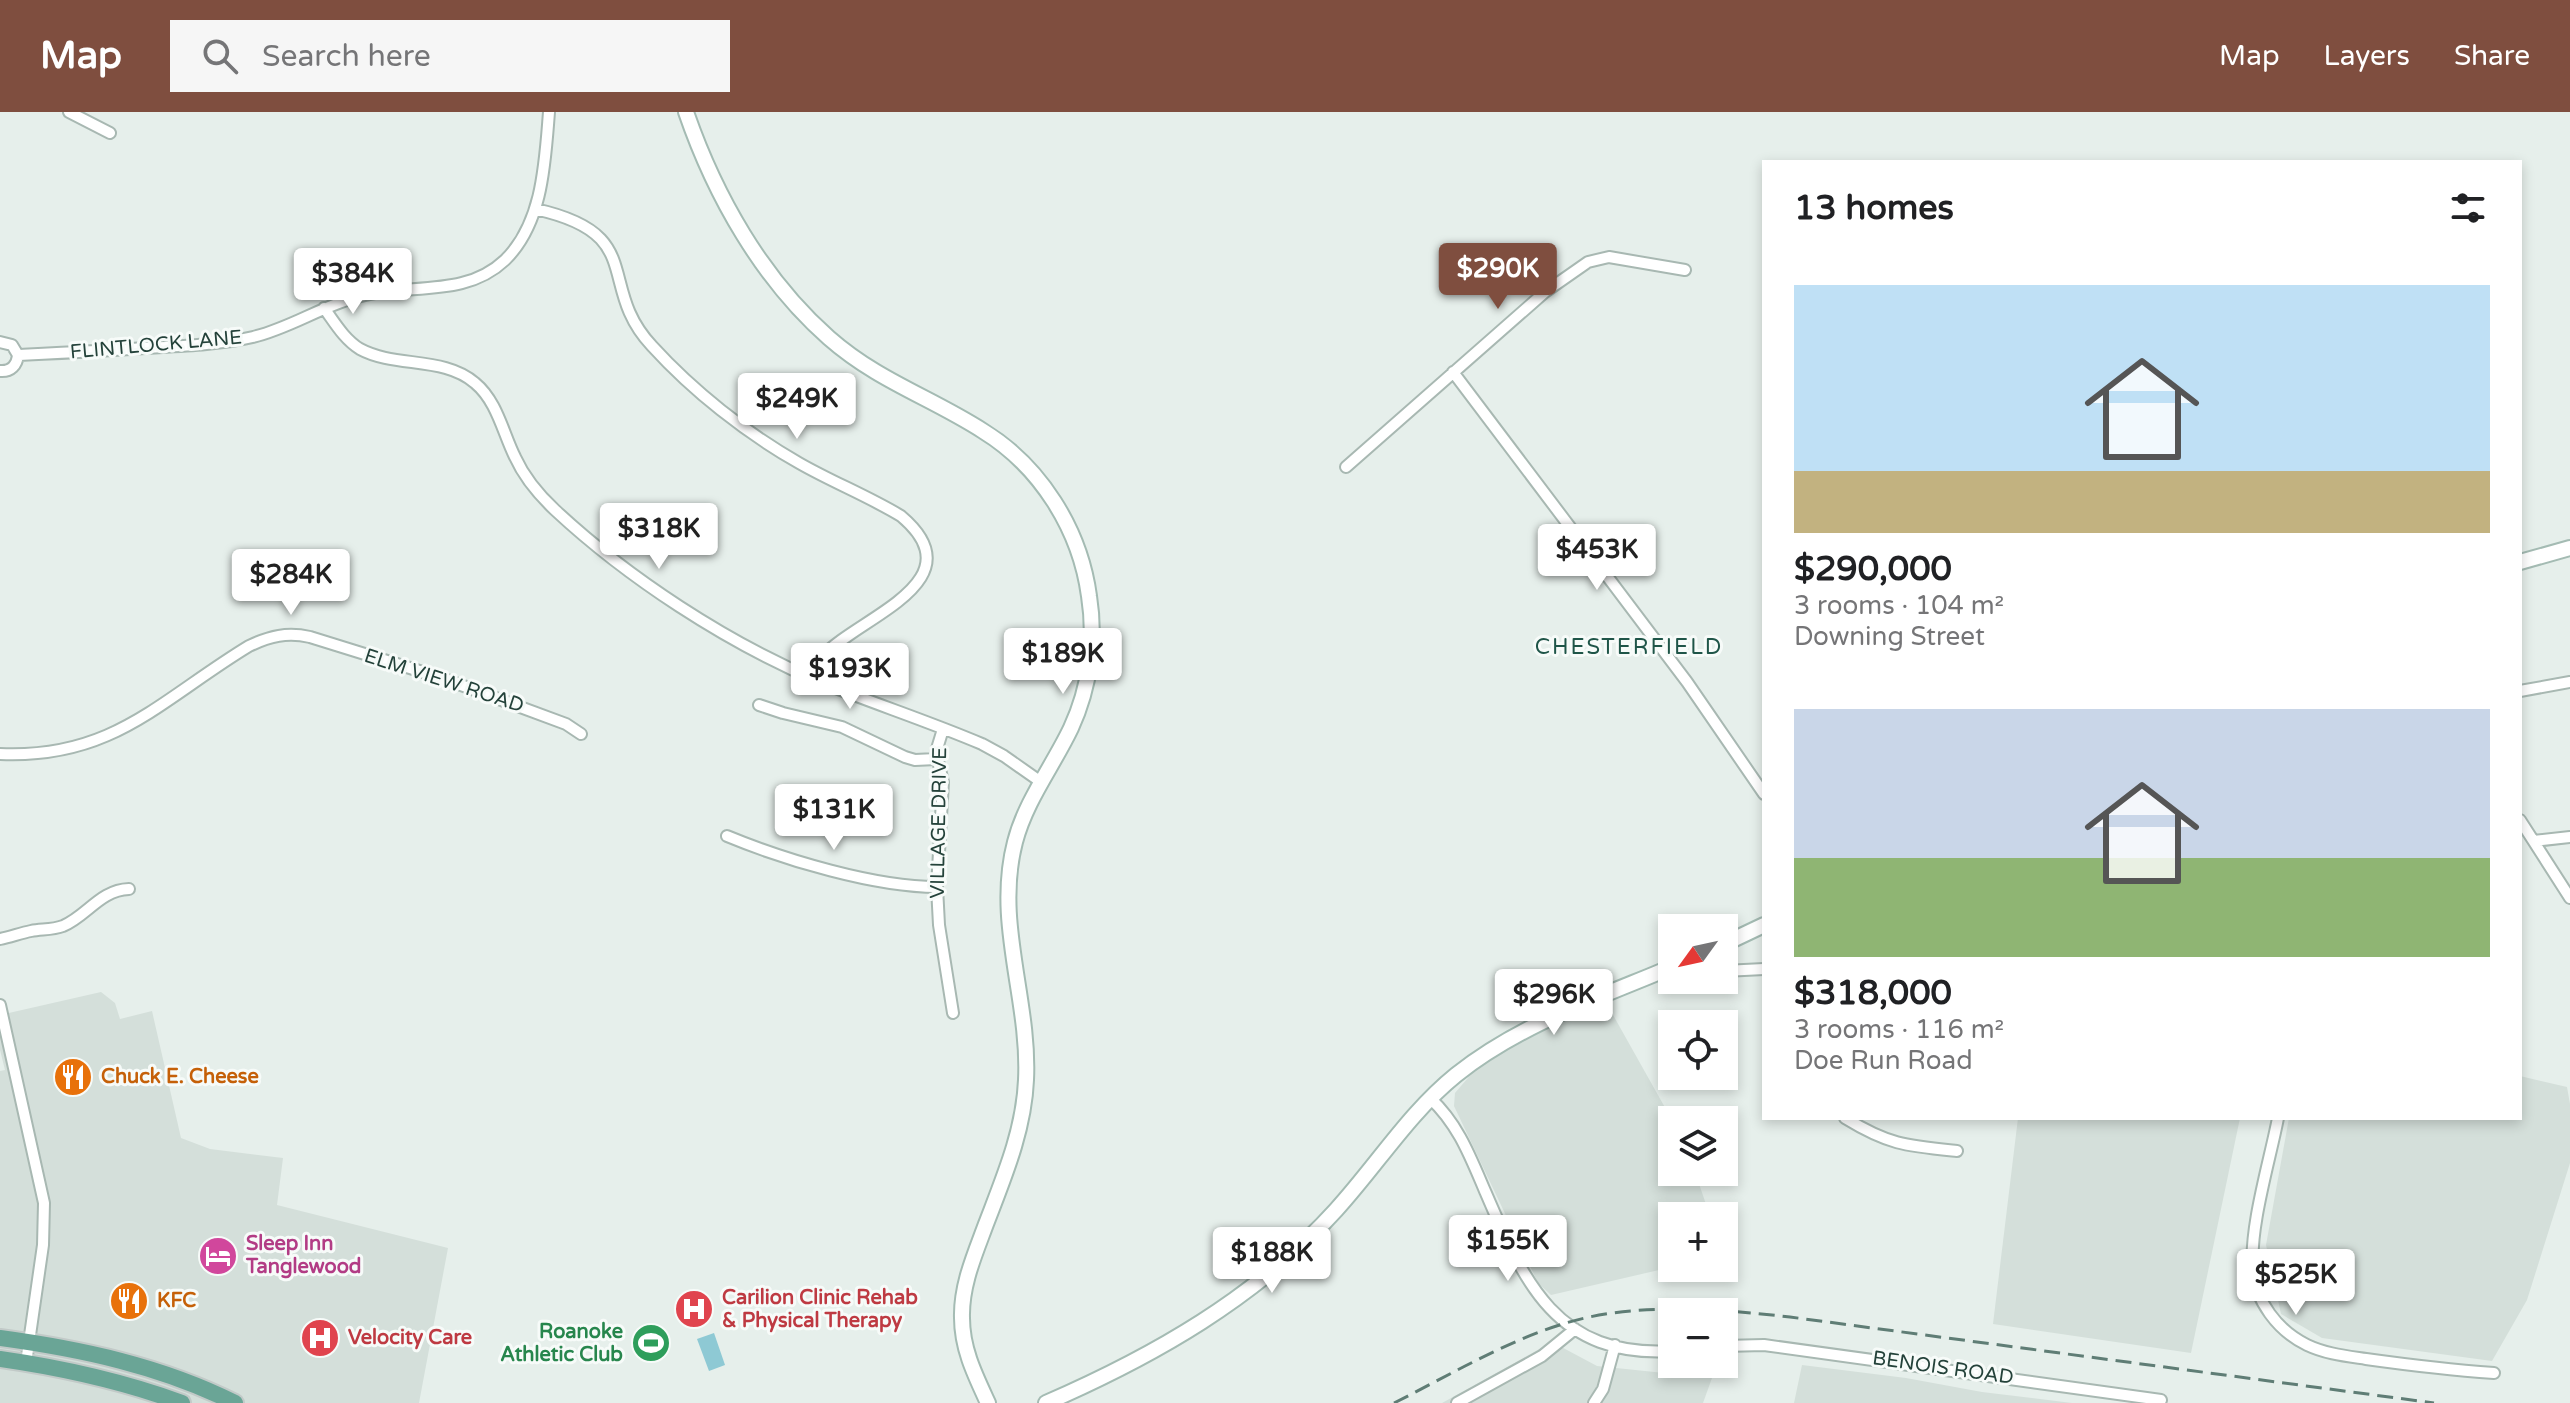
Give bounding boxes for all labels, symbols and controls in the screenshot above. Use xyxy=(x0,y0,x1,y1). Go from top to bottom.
search box xyxy=(170,20,730,92)
text: Map xyxy=(40,33,122,79)
icon: search xyxy=(198,34,242,78)
text: Search here xyxy=(262,38,431,75)
text: Map xyxy=(2219,39,2280,73)
text: Layers xyxy=(2324,39,2410,73)
text: Share xyxy=(2454,39,2530,73)
icon: filters xyxy=(2446,186,2490,230)
text: 13 homes xyxy=(1794,188,1954,229)
pin: $290K xyxy=(1442,243,1554,311)
pin: $384K xyxy=(297,248,409,316)
text: $290K xyxy=(1457,253,1539,284)
text: $384K xyxy=(312,258,394,289)
street label: FLINTLOCK LANE xyxy=(69,326,243,364)
icon: home xyxy=(2070,337,2214,481)
pin: $249K xyxy=(741,373,853,441)
text: $249K xyxy=(756,383,838,414)
pin: $318K xyxy=(603,503,715,571)
text: $318K xyxy=(618,513,700,544)
pin: $453K xyxy=(1541,524,1653,592)
text: $453K xyxy=(1556,534,1638,565)
pin: $284K xyxy=(235,549,347,617)
text: $290,000 xyxy=(1794,549,1952,590)
text: $284K xyxy=(250,559,332,590)
text: 3 rooms · 104 m² xyxy=(1794,590,2004,621)
text: Downing Street xyxy=(1794,621,1985,652)
pin: $189K xyxy=(1007,628,1119,696)
district label: CHESTERFIELD xyxy=(1535,634,1723,660)
text: $189K xyxy=(1022,638,1104,669)
pin: $193K xyxy=(794,643,906,711)
street label: ELM VIEW ROAD xyxy=(361,644,527,718)
text: $193K xyxy=(809,653,891,684)
street label: VILLAGE DRIVE xyxy=(926,747,952,899)
icon: home xyxy=(2070,761,2214,905)
pin: $131K xyxy=(778,784,890,852)
text: $131K xyxy=(793,794,875,825)
north arrow xyxy=(1658,914,1738,994)
map controls xyxy=(1658,914,1738,1378)
pin: $296K xyxy=(1498,969,1610,1037)
text: $318,000 xyxy=(1794,973,1952,1014)
text: $296K xyxy=(1513,979,1595,1010)
button: locate xyxy=(1658,1010,1738,1090)
text: 3 rooms · 116 m² xyxy=(1794,1014,2004,1045)
text: Doe Run Road xyxy=(1794,1045,1973,1076)
restaurant icon: Chuck E. Cheese xyxy=(52,1056,94,1098)
place label: Chuck E. Cheese xyxy=(101,1065,259,1089)
button: layers xyxy=(1658,1106,1738,1186)
button: + xyxy=(1658,1202,1738,1282)
pin: $155K xyxy=(1452,1215,1564,1283)
text: $155K xyxy=(1467,1225,1549,1256)
pin: $188K xyxy=(1216,1227,1328,1295)
place label: Sleep Inn Tanglewood xyxy=(245,1232,361,1279)
hotel icon: Sleep Inn Tanglewood xyxy=(197,1235,239,1277)
text: $188K xyxy=(1231,1237,1313,1268)
pin: $525K xyxy=(2240,1249,2352,1317)
text: $525K xyxy=(2255,1259,2337,1290)
restaurant icon: KFC xyxy=(108,1280,150,1322)
place label: Carilion Clinic Rehab & Physical Therapy xyxy=(722,1286,918,1333)
hospital icon: Carilion Clinic Rehab & Physical Therapy xyxy=(673,1288,715,1330)
place label: KFC xyxy=(157,1289,196,1313)
button: − xyxy=(1658,1298,1738,1378)
hospital icon: Velocity Care xyxy=(299,1317,341,1359)
place label: Roanoke Athletic Club xyxy=(500,1320,623,1367)
sports icon: Roanoke Athletic Club xyxy=(630,1322,672,1364)
place label: Velocity Care xyxy=(348,1326,472,1350)
street label: BENOIS ROAD xyxy=(1871,1346,2015,1390)

